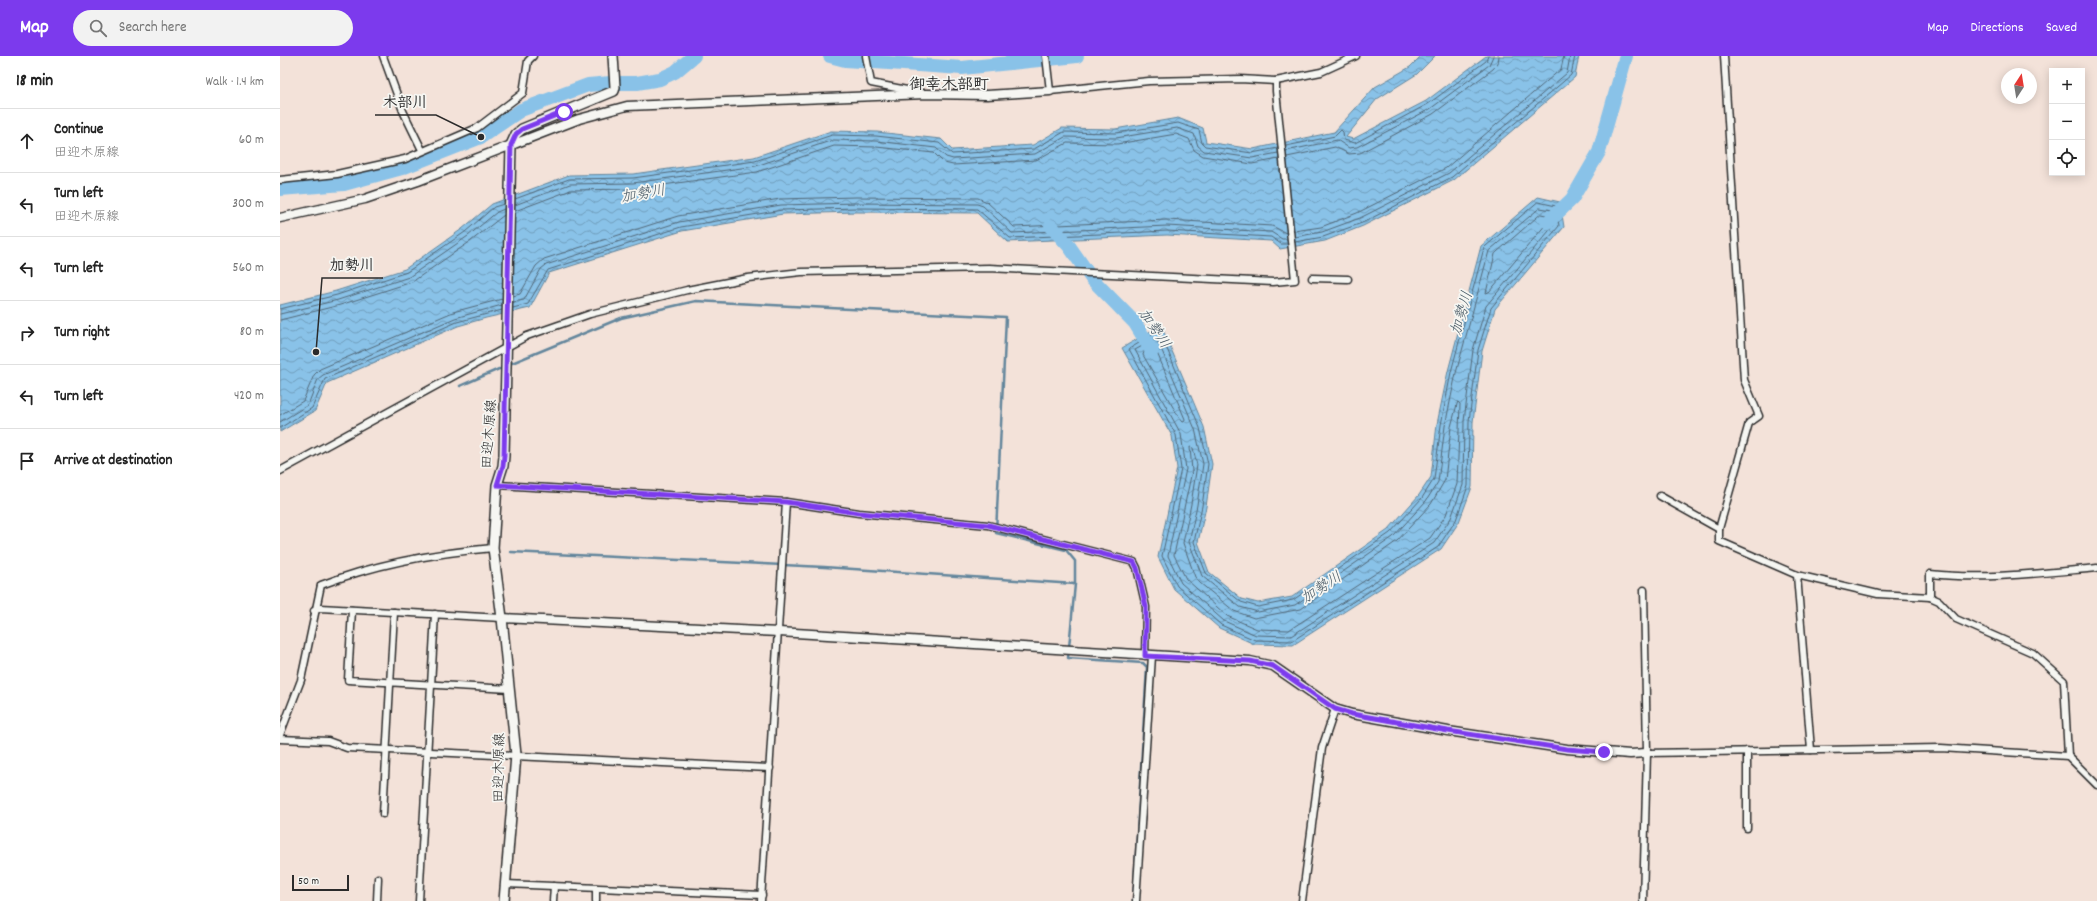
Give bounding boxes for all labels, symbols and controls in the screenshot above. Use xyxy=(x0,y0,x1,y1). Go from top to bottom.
search box xyxy=(73,10,353,46)
text: Map xyxy=(20,15,49,42)
icon: search xyxy=(87,17,109,39)
text: Search here xyxy=(119,17,187,39)
text: Map xyxy=(1927,18,1949,38)
text: Directions xyxy=(1971,18,2024,38)
text: Saved xyxy=(2046,18,2077,38)
north arrow xyxy=(2001,68,2037,104)
map controls xyxy=(2049,68,2085,176)
button: + xyxy=(2049,68,2085,104)
text: 18 min xyxy=(16,70,53,94)
text: Walk · 1.4 km xyxy=(205,73,264,92)
district label: 御幸木部町 xyxy=(909,74,989,97)
callout: 木部川 xyxy=(375,88,436,115)
text: 木部川 xyxy=(382,93,428,115)
route start xyxy=(555,103,573,121)
button: − xyxy=(2049,104,2085,140)
text: Continue xyxy=(54,119,103,141)
icon: ahead xyxy=(16,130,38,152)
text: 60 m xyxy=(239,131,264,150)
button: locate xyxy=(2049,140,2085,176)
text: 田迎木原線 xyxy=(54,144,119,163)
water label: 加勢川 xyxy=(619,180,667,210)
text: Turn left xyxy=(54,183,103,205)
icon: left xyxy=(16,194,38,216)
text: 300 m xyxy=(232,195,264,214)
text: 田迎木原線 xyxy=(54,208,119,227)
callout: 加勢川 xyxy=(322,251,383,278)
text: 加勢川 xyxy=(329,256,375,278)
icon: left xyxy=(16,258,38,280)
text: Turn left xyxy=(54,258,103,280)
text: 560 m xyxy=(233,259,264,278)
water label: 加勢川 xyxy=(1446,289,1480,338)
water label: 加勢川 xyxy=(1132,304,1175,354)
icon: right xyxy=(16,322,38,344)
text: Turn right xyxy=(54,322,110,344)
text: 80 m xyxy=(240,323,264,342)
icon: left xyxy=(16,386,38,408)
text: Turn left xyxy=(54,386,103,408)
text: 420 m xyxy=(234,387,264,406)
street label: 田迎木原線 xyxy=(478,399,502,470)
icon: arrive xyxy=(16,450,38,472)
text: Arrive at destination xyxy=(54,450,172,472)
water label: 加勢川 xyxy=(1297,567,1347,610)
street label: 田迎木原線 xyxy=(489,733,511,803)
route end xyxy=(1595,743,1613,761)
scale bar xyxy=(292,873,349,892)
text: 50 m xyxy=(298,874,319,890)

